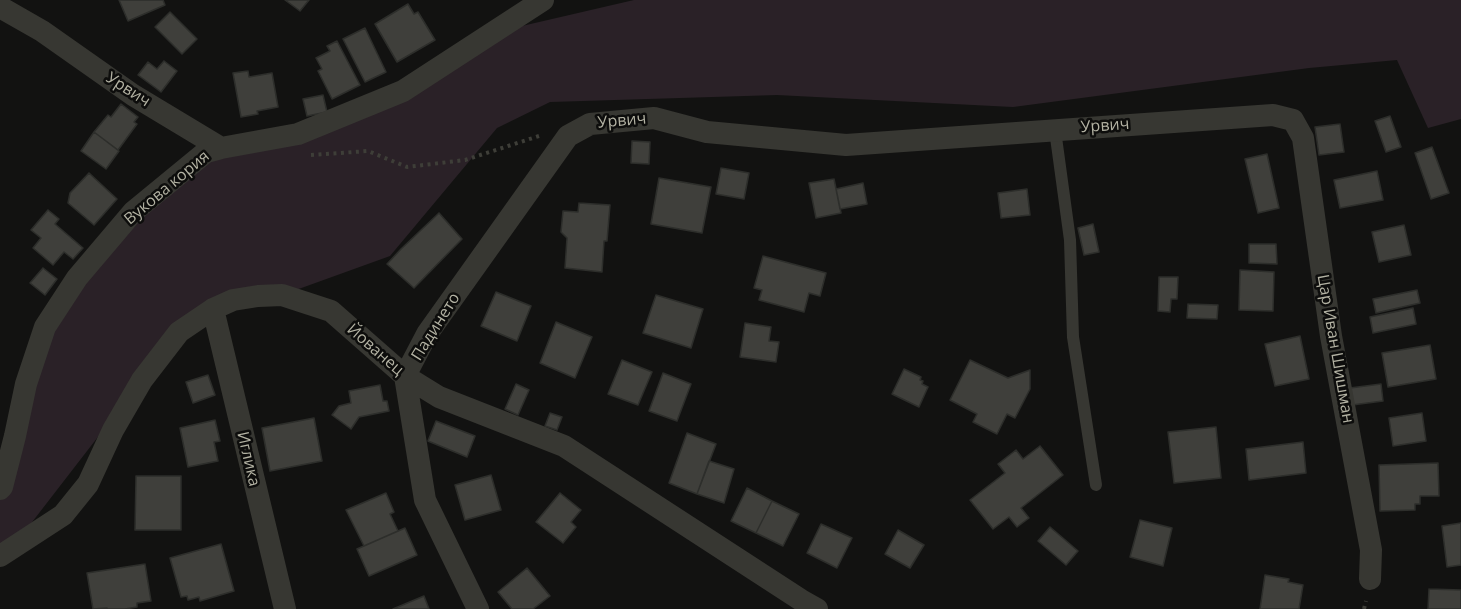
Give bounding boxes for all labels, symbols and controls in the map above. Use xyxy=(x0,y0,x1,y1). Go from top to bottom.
street label: Урвич xyxy=(102,69,154,111)
street label: Урвич xyxy=(597,109,647,133)
street label: Урвич xyxy=(1080,115,1130,137)
street label: Вукова кория xyxy=(121,147,213,229)
street label: Цар Иван Шишман xyxy=(1312,273,1358,425)
street label: Падинето xyxy=(408,290,464,364)
street label: Йованец xyxy=(343,320,407,380)
street label: Иглика xyxy=(232,430,264,488)

